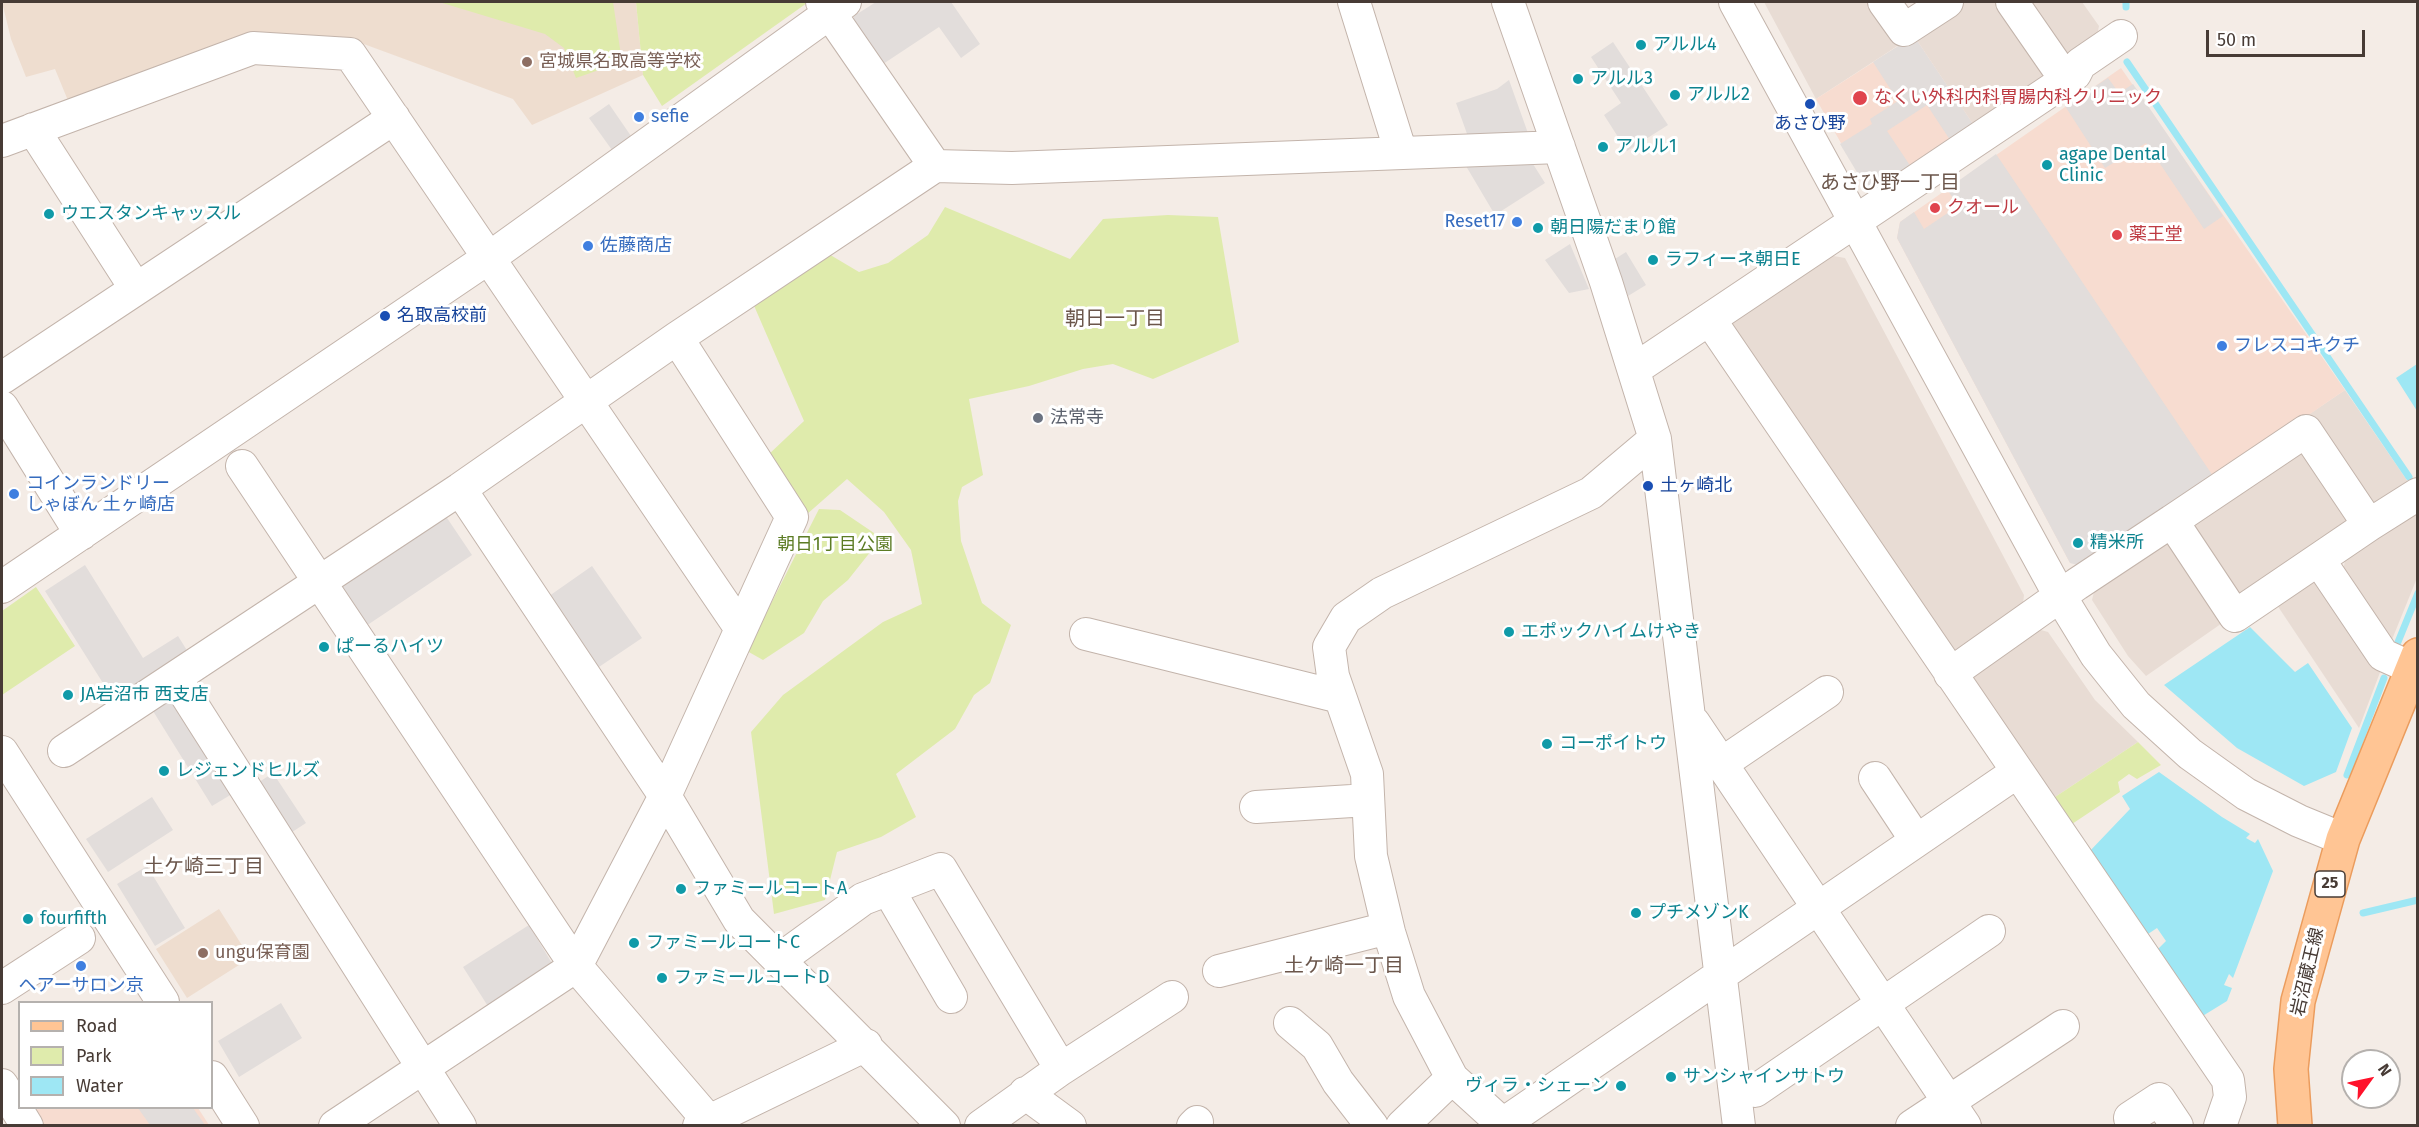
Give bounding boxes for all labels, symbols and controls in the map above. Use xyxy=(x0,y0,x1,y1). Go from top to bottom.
scale bar xyxy=(2209,18,2368,56)
text: 50 m xyxy=(2217,29,2256,51)
place label: アルル4 xyxy=(1653,34,1717,56)
marker: アルル4 xyxy=(1634,38,1648,52)
place label: 宮城県名取高等学校 xyxy=(539,51,701,73)
marker: 宮城県名取高等学校 xyxy=(520,55,534,69)
place label: アルル3 xyxy=(1590,68,1653,90)
marker: アルル3 xyxy=(1571,72,1585,86)
place label: アルル2 xyxy=(1687,84,1750,106)
place label: なくい外科内科胃腸内科クリニック xyxy=(1874,87,2162,109)
marker: アルル2 xyxy=(1668,88,1682,102)
marker: なくい外科内科胃腸内科クリニック xyxy=(1851,89,1869,107)
marker: あさひ野 xyxy=(1803,97,1817,111)
place label: sefie xyxy=(651,106,689,128)
marker: sefie xyxy=(632,110,646,124)
place label: あさひ野 xyxy=(1774,113,1846,135)
place label: アルル1 xyxy=(1615,136,1677,158)
marker: アルル1 xyxy=(1596,140,1610,154)
place label: agape Dental Clinic xyxy=(2059,144,2166,186)
marker: agape Dental Clinic xyxy=(2040,158,2054,172)
district label: あさひ野一丁目 xyxy=(1820,171,1960,195)
place label: クオール xyxy=(1947,197,2019,219)
marker: クオール xyxy=(1928,201,1942,215)
place label: ウエスタンキャッスル xyxy=(61,203,241,225)
marker: ウエスタンキャッスル xyxy=(42,207,56,221)
place label: Reset17 xyxy=(1444,211,1505,233)
marker: Reset17 xyxy=(1510,215,1524,229)
place label: 朝日陽だまり館 xyxy=(1550,217,1676,239)
marker: 朝日陽だまり館 xyxy=(1531,221,1545,235)
place label: 薬王堂 xyxy=(2129,224,2183,246)
marker: 薬王堂 xyxy=(2110,228,2124,242)
place label: 佐藤商店 xyxy=(600,235,672,257)
marker: 佐藤商店 xyxy=(581,239,595,253)
place label: ラフィーネ朝日E xyxy=(1665,249,1801,271)
marker: ラフィーネ朝日E xyxy=(1646,253,1660,267)
place label: 名取高校前 xyxy=(397,305,487,327)
district label: 朝日一丁目 xyxy=(1065,307,1165,331)
marker: 名取高校前 xyxy=(378,309,392,323)
place label: フレスコキクチ xyxy=(2234,335,2360,357)
marker: フレスコキクチ xyxy=(2215,339,2229,353)
place label: 法常寺 xyxy=(1050,407,1104,429)
marker: 法常寺 xyxy=(1031,411,1045,425)
place label: コインランドリー しゃぼん 土ヶ崎店 xyxy=(26,473,175,516)
place label: 土ヶ崎北 xyxy=(1660,475,1732,497)
marker: 土ヶ崎北 xyxy=(1641,479,1655,493)
marker: コインランドリー しゃぼん 土ヶ崎店 xyxy=(7,487,21,501)
place label: 精米所 xyxy=(2090,532,2144,554)
park label: 朝日1丁目公園 xyxy=(777,534,893,556)
marker: 精米所 xyxy=(2071,536,2085,550)
place label: エポックハイムけやき xyxy=(1521,621,1701,643)
marker: エポックハイムけやき xyxy=(1502,625,1516,639)
place label: ぱーるハイツ xyxy=(336,636,444,658)
marker: ぱーるハイツ xyxy=(317,640,331,654)
place label: JA岩沼市 西支店 xyxy=(80,684,209,706)
marker: JA岩沼市 西支店 xyxy=(61,688,75,702)
place label: コーポイトウ xyxy=(1559,733,1667,755)
marker: コーポイトウ xyxy=(1540,737,1554,751)
place label: レジェンドヒルズ xyxy=(176,760,320,782)
marker: レジェンドヒルズ xyxy=(157,764,171,778)
district label: 土ケ崎三丁目 xyxy=(144,855,264,879)
road number: 25 xyxy=(2315,871,2345,897)
place label: ファミールコートA xyxy=(693,878,847,900)
marker: ファミールコートA xyxy=(674,882,688,896)
place label: プチメゾンK xyxy=(1648,902,1749,924)
marker: プチメゾンK xyxy=(1629,906,1643,920)
place label: fourfifth xyxy=(40,908,107,930)
marker: fourfifth xyxy=(21,912,35,926)
street label: 岩沼蔵王線 xyxy=(2287,926,2329,1018)
place label: ファミールコートC xyxy=(646,932,800,954)
marker: ファミールコートC xyxy=(627,936,641,950)
place label: ungu保育園 xyxy=(215,942,310,964)
marker: ungu保育園 xyxy=(196,946,210,960)
district label: 土ケ崎一丁目 xyxy=(1284,954,1404,978)
marker: ヘアーサロン京 xyxy=(74,959,88,973)
place label: ファミールコートD xyxy=(674,967,830,989)
marker: ファミールコートD xyxy=(655,971,669,985)
place label: ヘアーサロン京 xyxy=(19,975,143,997)
legend xyxy=(18,1001,213,1109)
text: Road xyxy=(76,1015,118,1037)
text: Park xyxy=(76,1045,111,1067)
north arrow xyxy=(2341,1049,2401,1109)
text: N xyxy=(2374,1060,2396,1080)
place label: サンシャインサトウ xyxy=(1683,1066,1845,1088)
marker: サンシャインサトウ xyxy=(1664,1070,1678,1084)
text: Water xyxy=(76,1075,123,1097)
place label: ヴィラ・シェーン xyxy=(1465,1075,1609,1097)
marker: ヴィラ・シェーン xyxy=(1614,1079,1628,1093)

